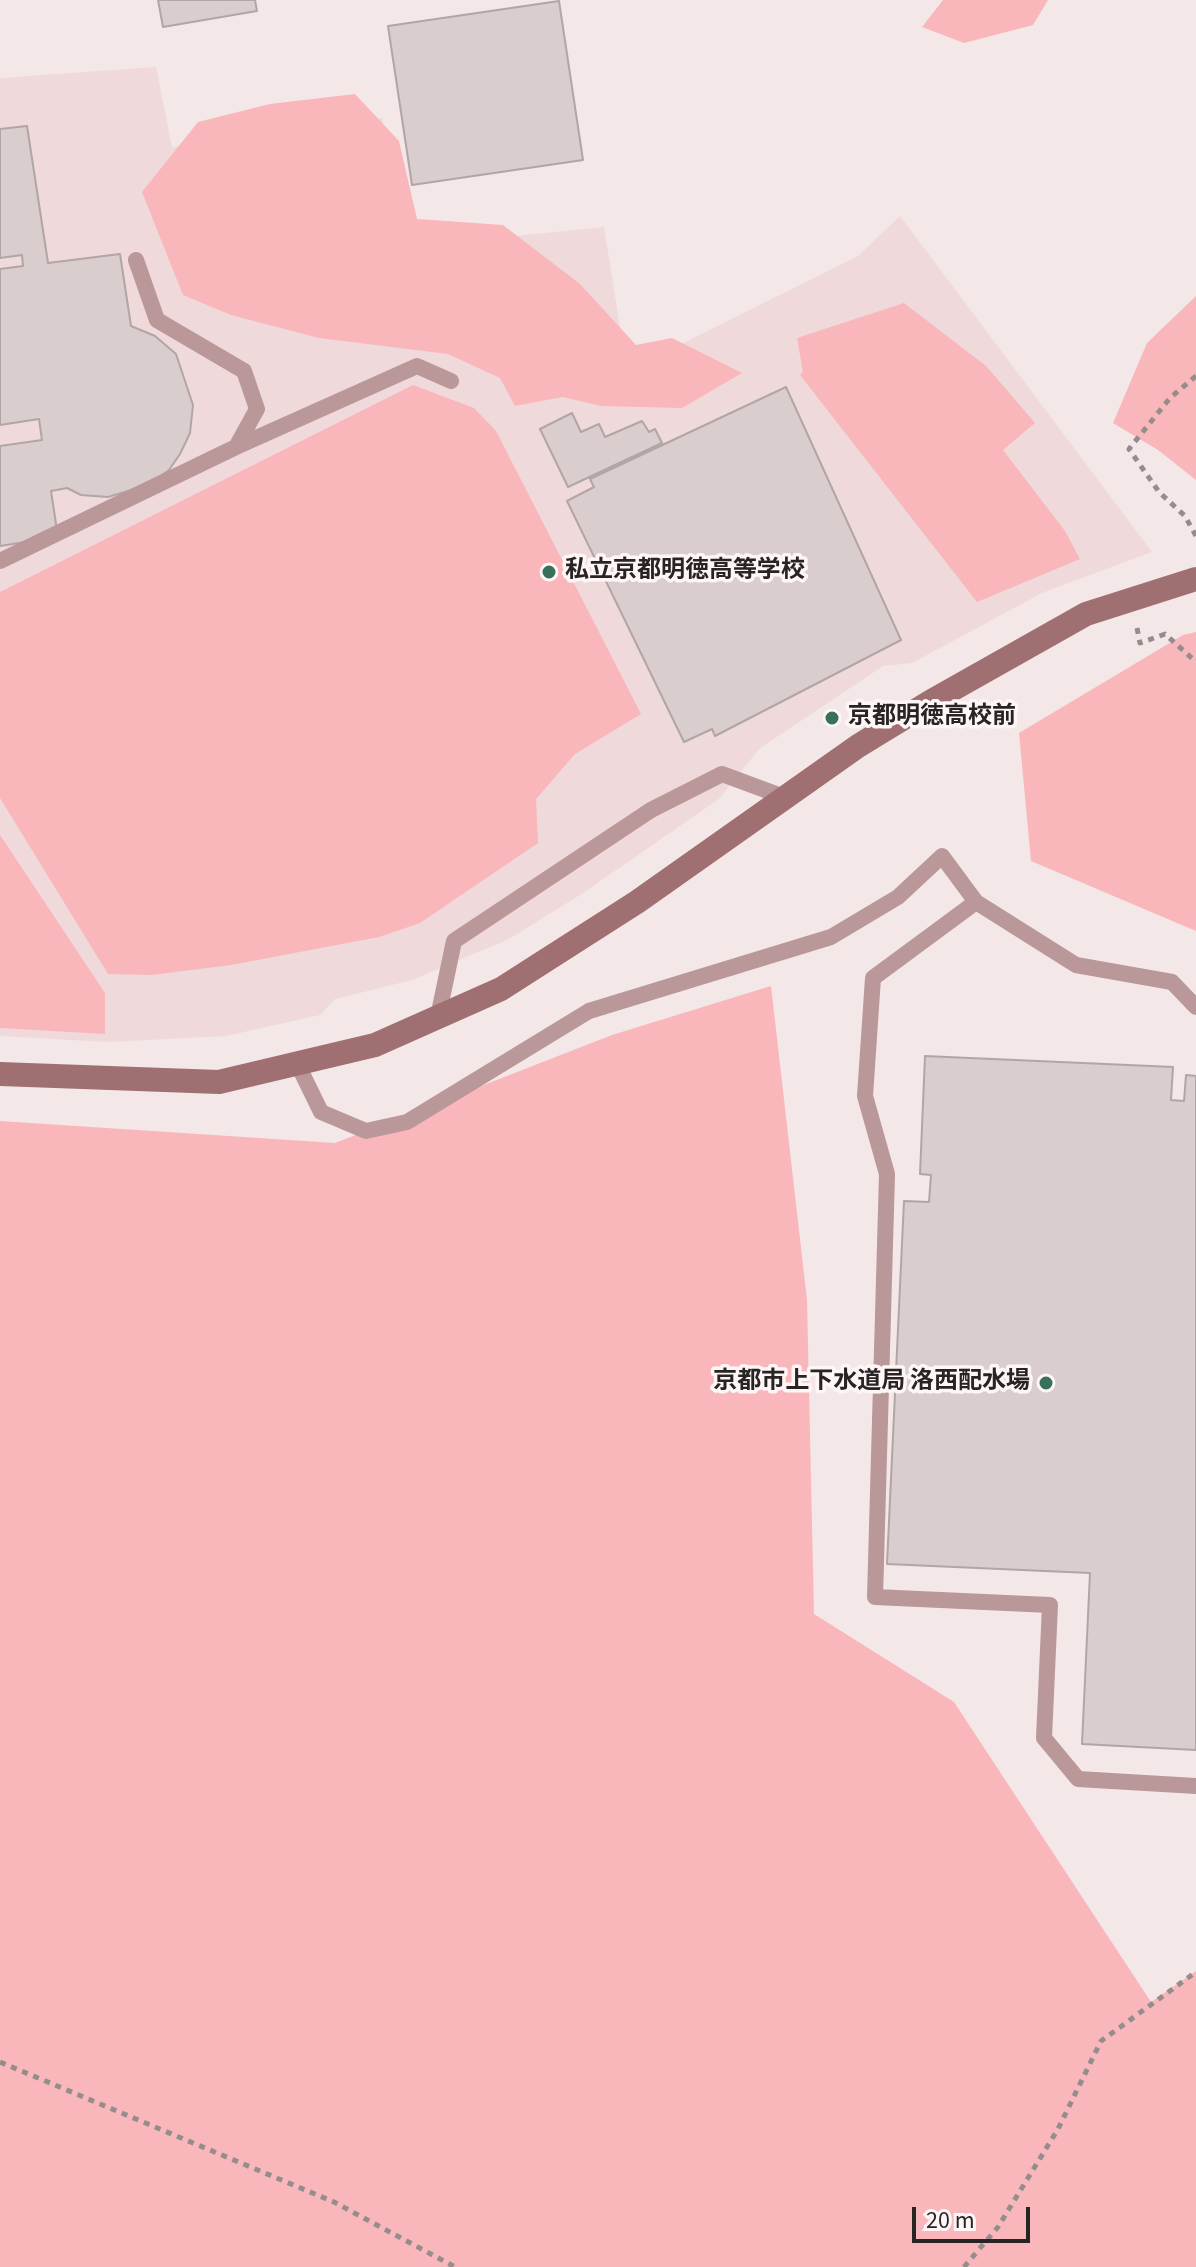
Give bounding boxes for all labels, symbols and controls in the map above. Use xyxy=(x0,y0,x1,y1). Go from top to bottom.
place label: 私立京都明徳高等学校 xyxy=(565,558,805,586)
marker: 私立京都明徳高等学校 xyxy=(540,563,558,581)
place label: 京都明徳高校前 xyxy=(848,704,1016,732)
marker: 京都明徳高校前 xyxy=(823,709,841,727)
place label: 京都市上下水道局 洛西配水場 xyxy=(713,1369,1030,1397)
marker: 京都市上下水道局 洛西配水場 xyxy=(1037,1374,1055,1392)
scale bar xyxy=(916,2191,1034,2241)
text: 20 m xyxy=(926,2203,975,2238)

